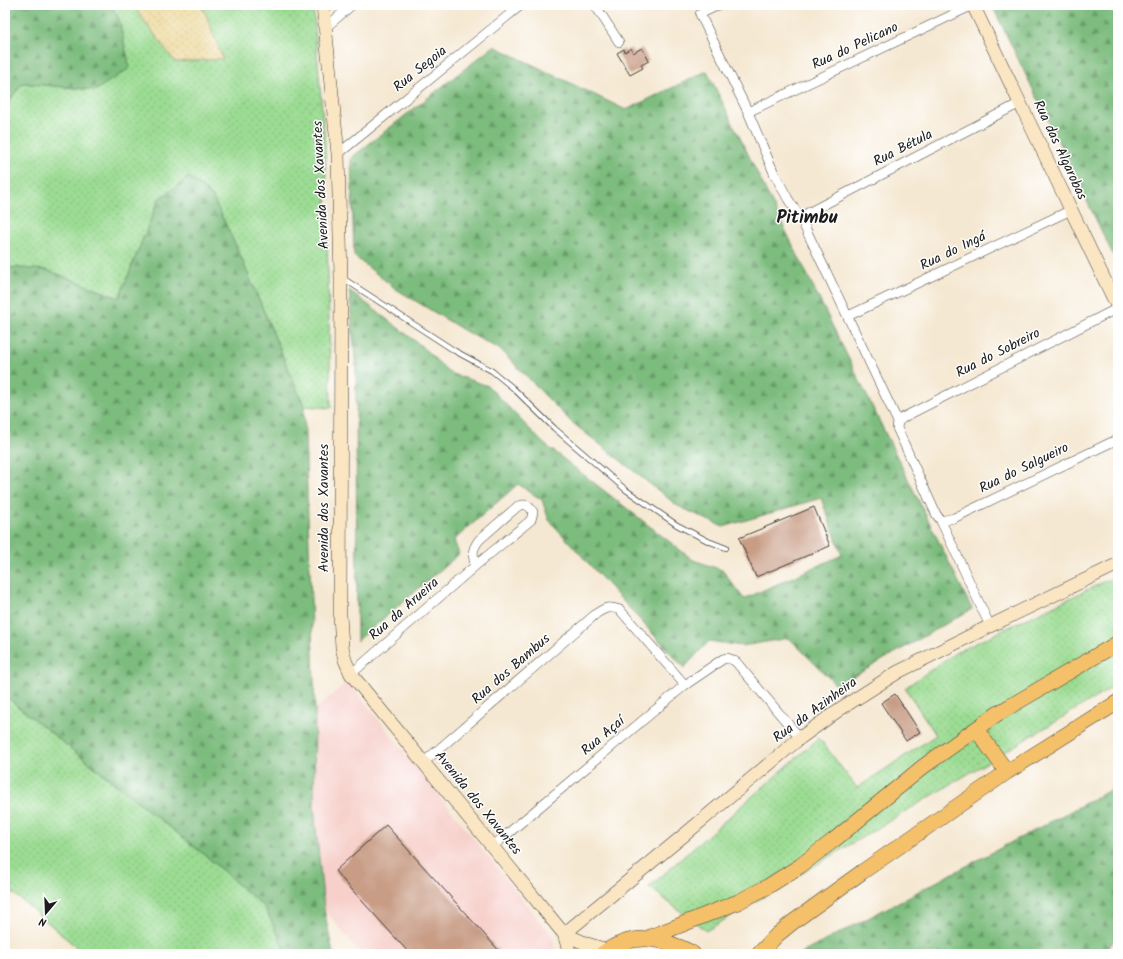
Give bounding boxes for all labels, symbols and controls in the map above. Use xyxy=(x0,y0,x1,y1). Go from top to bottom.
street label: Rua do Pelicano xyxy=(808,16,902,76)
street label: Rua Segoia xyxy=(388,40,452,98)
street label: Rua das Algarobas xyxy=(1027,96,1093,204)
street label: Avenida dos Xavantes xyxy=(307,120,335,250)
street label: Rua Bétula xyxy=(869,124,937,172)
district label: Pitimbu xyxy=(776,204,838,233)
street label: Rua do Ingá xyxy=(916,225,991,276)
street label: Rua do Sobreiro xyxy=(952,322,1044,384)
street label: Rua do Salgueiro xyxy=(975,437,1073,499)
street label: Avenida dos Xavantes xyxy=(313,444,335,572)
street label: Rua da Arueira xyxy=(364,572,444,646)
street label: Rua dos Bambus xyxy=(467,628,555,710)
street label: Rua da Azinheira xyxy=(768,672,862,748)
street label: Rua Açaí xyxy=(576,709,632,761)
street label: Avenida dos Xavantes xyxy=(429,746,527,860)
north arrow xyxy=(26,893,66,933)
text: N xyxy=(37,912,49,931)

